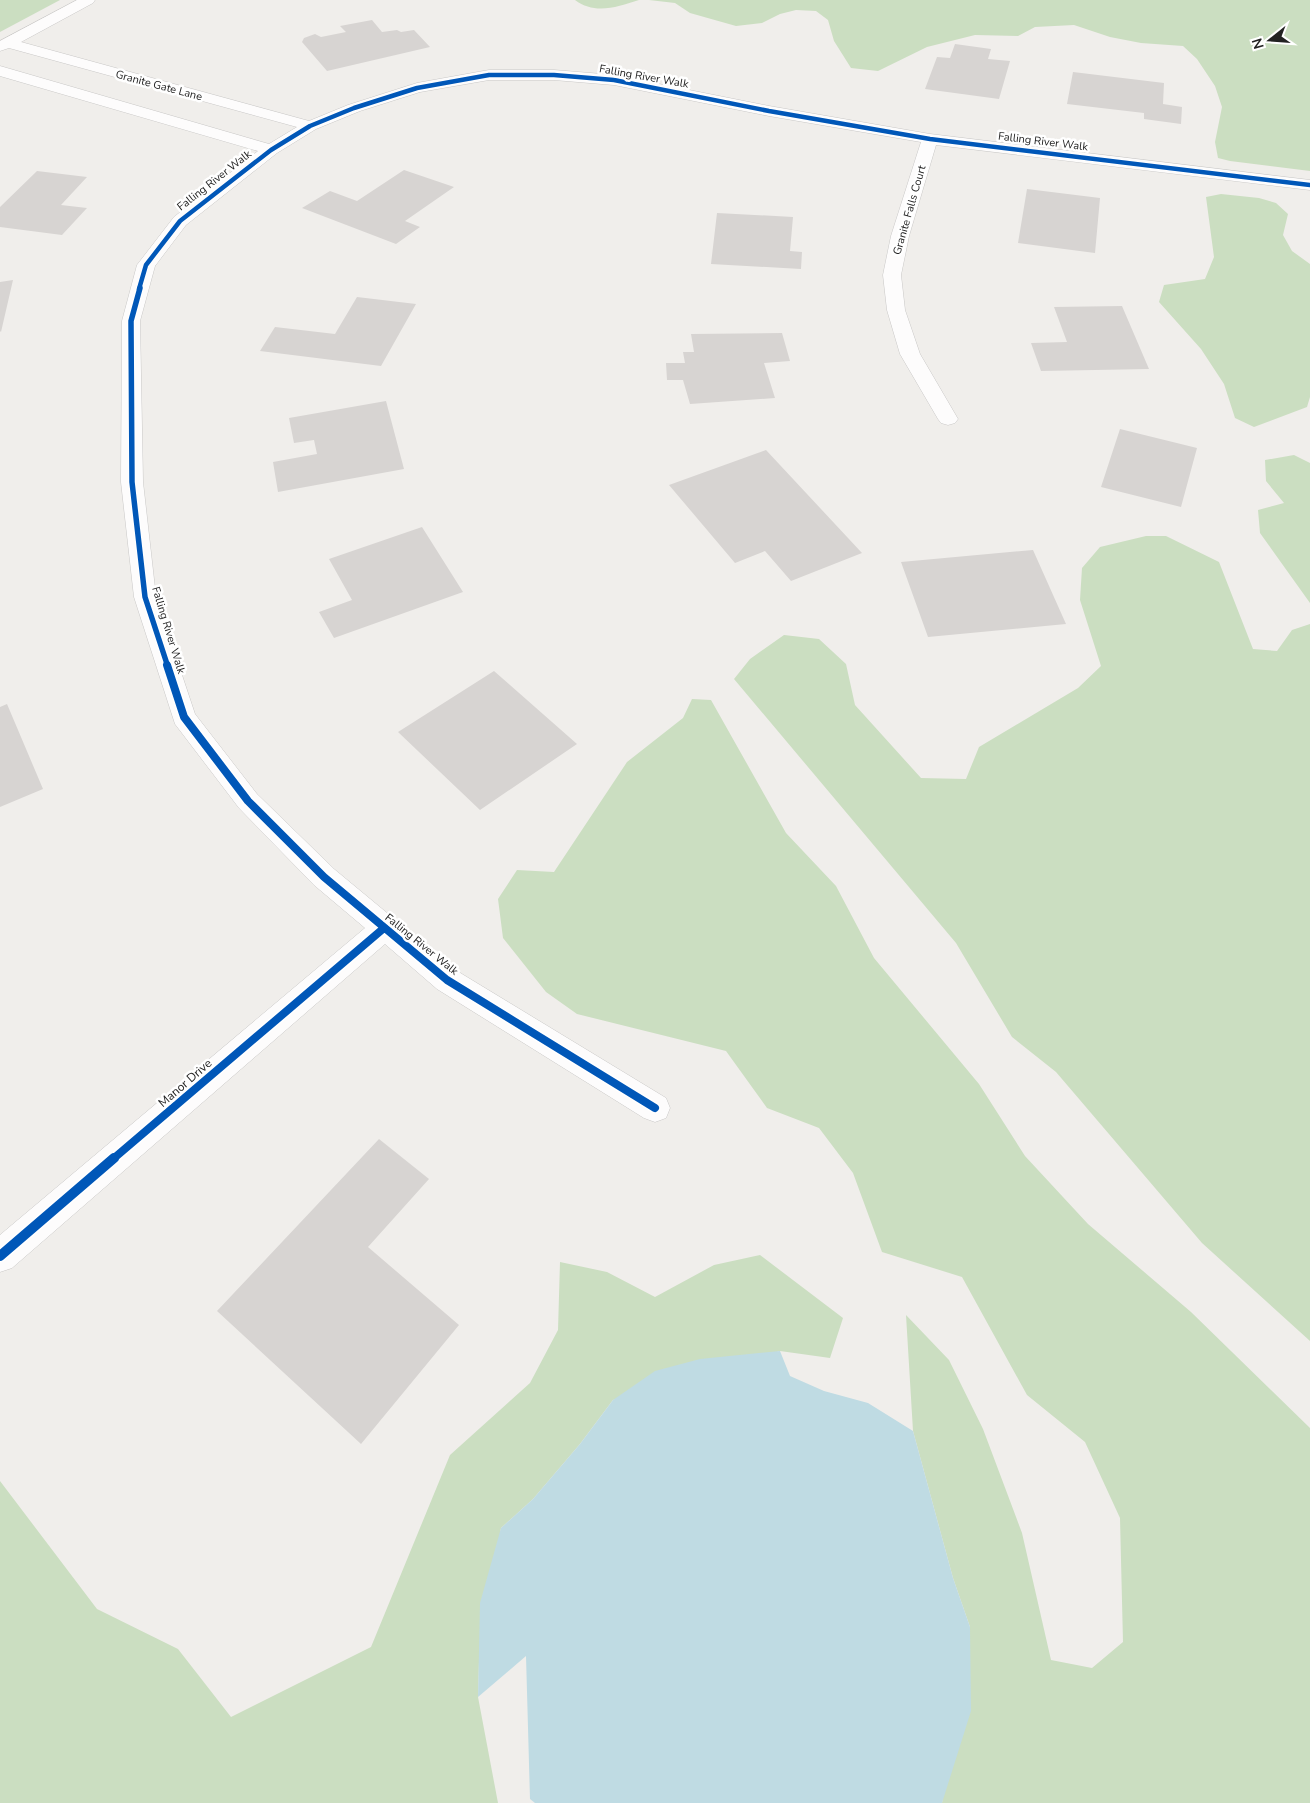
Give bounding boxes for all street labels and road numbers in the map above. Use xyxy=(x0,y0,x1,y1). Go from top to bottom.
street label: Falling River Walk xyxy=(598,61,690,92)
street label: Granite Gate Lane xyxy=(114,67,204,104)
street label: Falling River Walk xyxy=(997,129,1089,155)
street label: Falling River Walk xyxy=(174,146,255,214)
street label: Granite Falls Court xyxy=(890,163,929,257)
street label: Falling River Walk xyxy=(148,585,189,676)
street label: Falling River Walk xyxy=(382,910,462,979)
street label: Manor Drive xyxy=(155,1055,215,1111)

